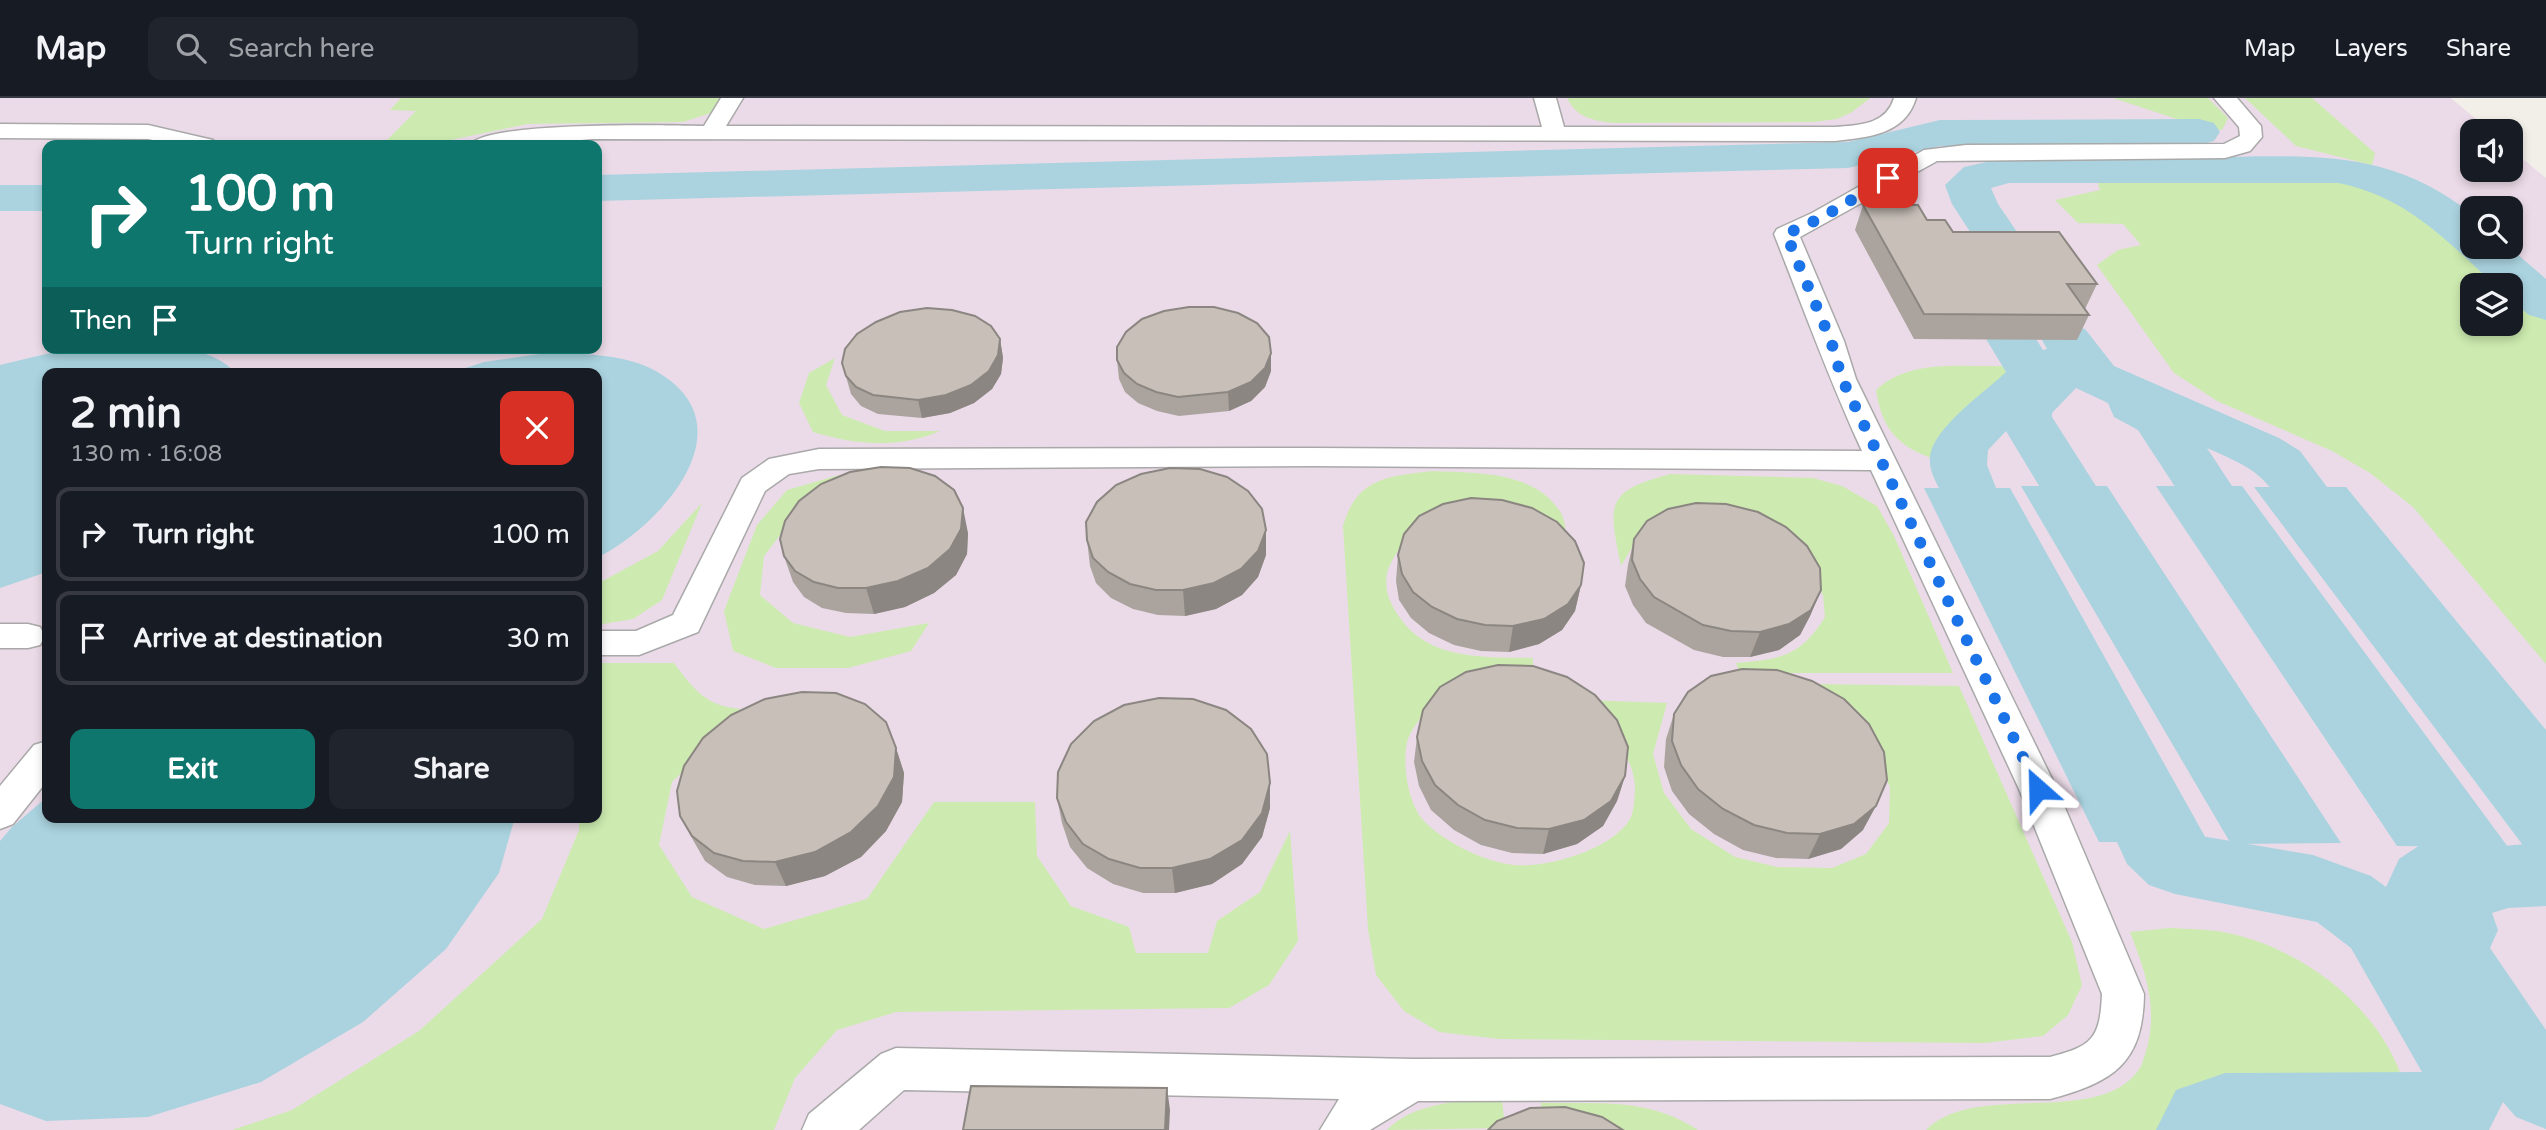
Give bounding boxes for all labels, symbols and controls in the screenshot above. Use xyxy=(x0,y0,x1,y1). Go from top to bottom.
search box xyxy=(148,17,638,80)
text: Map xyxy=(35,29,106,68)
icon: search xyxy=(172,29,210,67)
text: Search here xyxy=(228,33,374,64)
text: Map xyxy=(2244,34,2296,63)
text: Layers xyxy=(2334,34,2408,63)
text: Share xyxy=(2446,34,2511,63)
map controls xyxy=(2460,119,2523,336)
button: sound xyxy=(2460,119,2523,182)
pin xyxy=(1858,148,1918,208)
icon: arrive xyxy=(1869,159,1907,197)
text: 100 m xyxy=(185,165,335,224)
icon: right xyxy=(70,168,161,259)
button: search xyxy=(2460,196,2523,259)
text: Turn right xyxy=(185,225,334,263)
button: layers xyxy=(2460,273,2523,336)
icon: arrive xyxy=(146,301,184,339)
text: Then xyxy=(70,305,132,336)
text: 2 min xyxy=(70,388,182,439)
button: close xyxy=(500,391,574,465)
text: 130 m · 16:08 xyxy=(70,440,222,468)
icon: right xyxy=(74,515,112,553)
text: Turn right xyxy=(133,519,254,550)
text: 100 m xyxy=(490,519,570,550)
icon: arrive xyxy=(74,619,112,657)
text: Arrive at destination xyxy=(133,623,383,654)
text: 30 m xyxy=(507,623,570,654)
button: Exit xyxy=(70,729,315,809)
button: Share xyxy=(329,729,574,809)
position arrow xyxy=(2001,752,2075,826)

